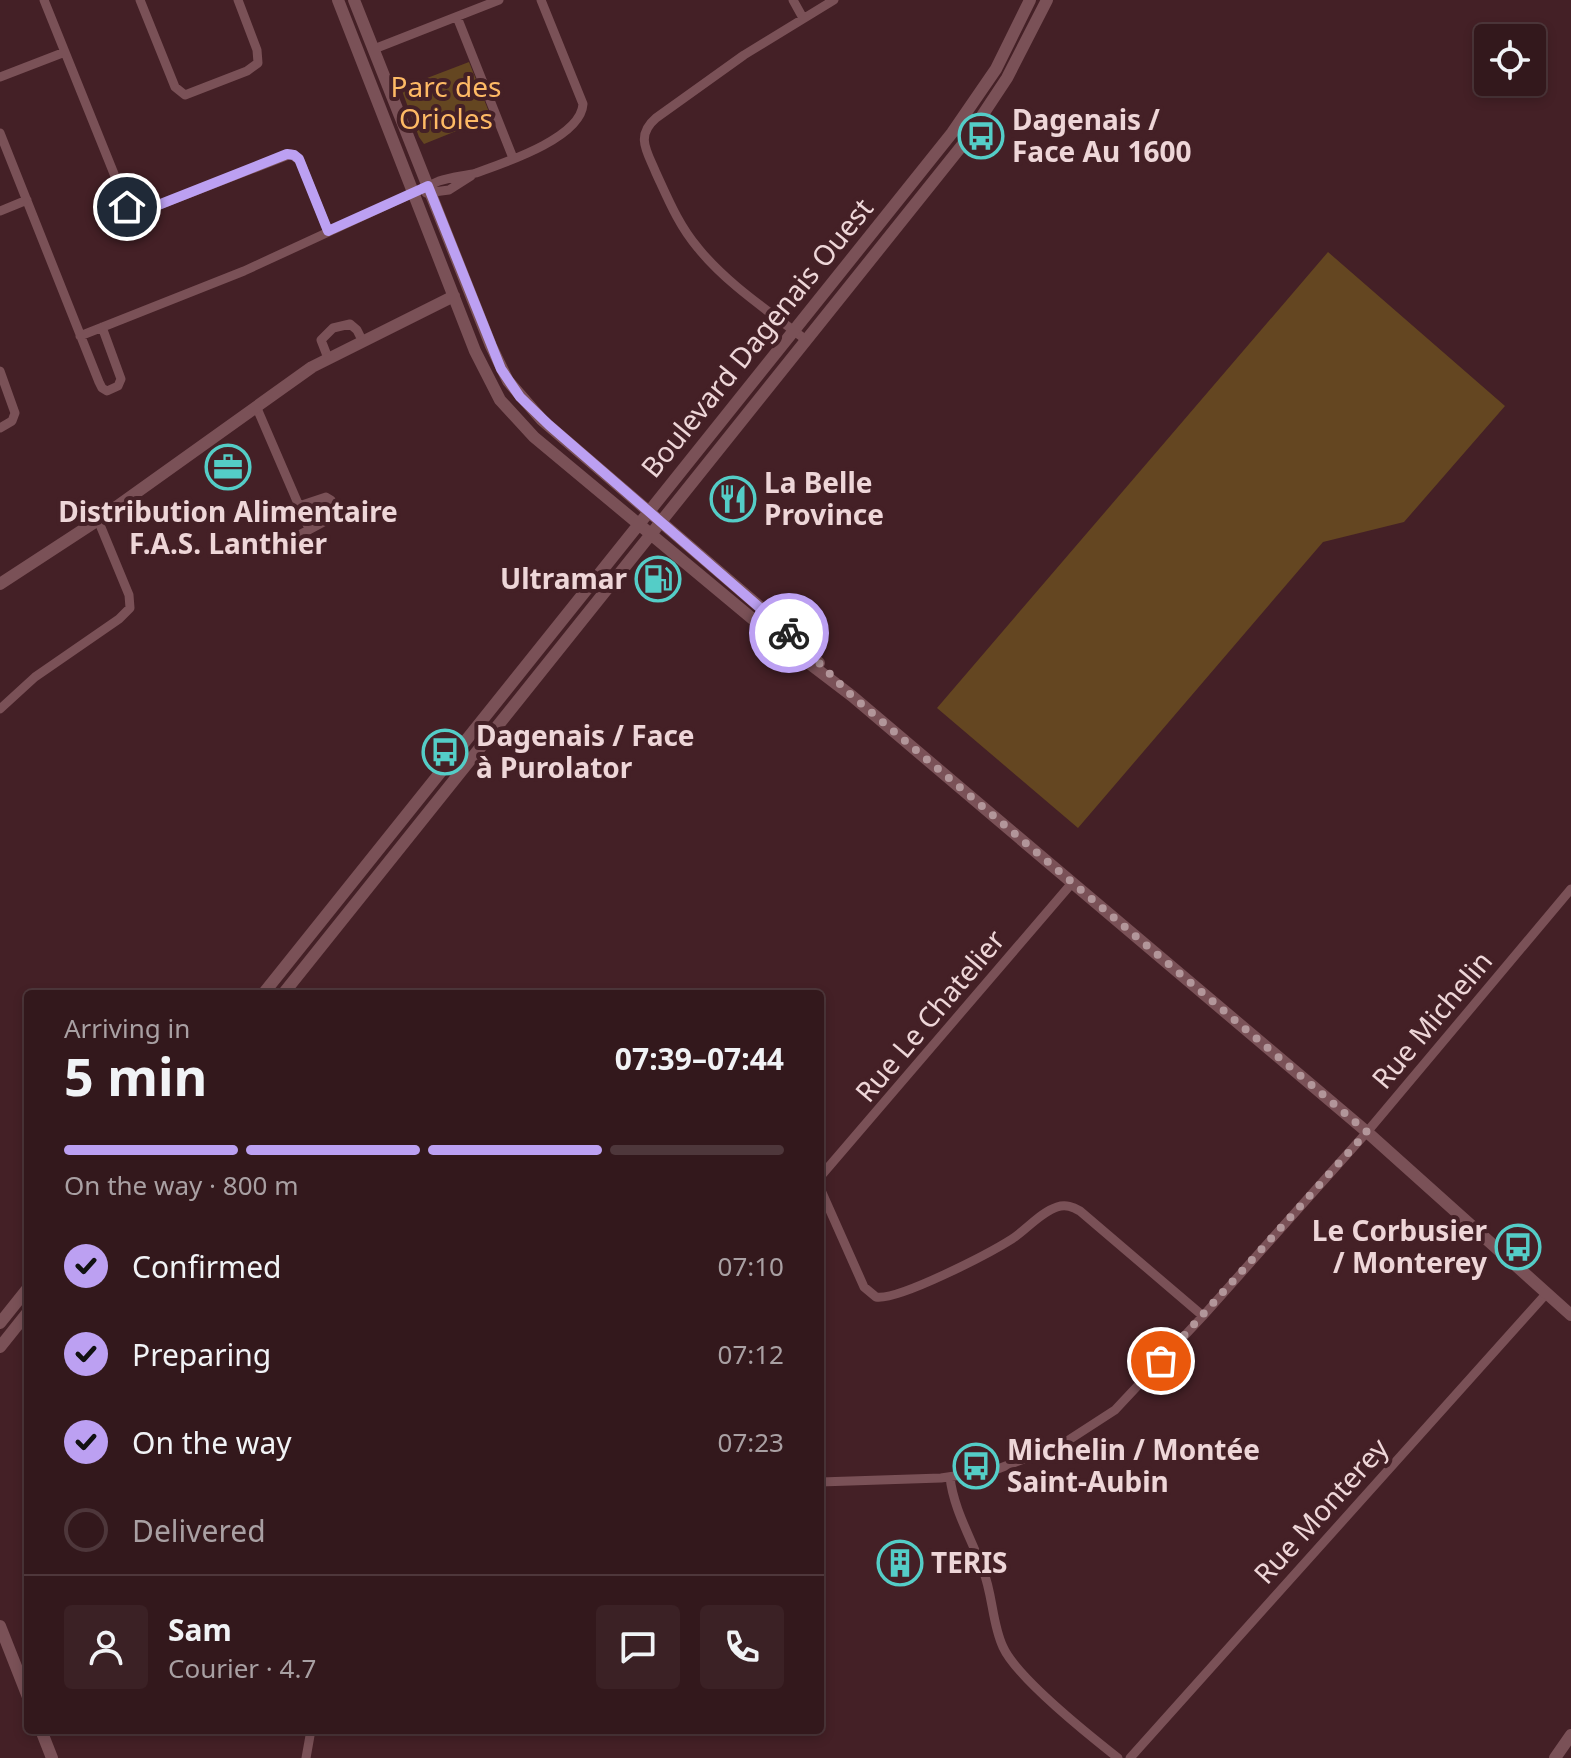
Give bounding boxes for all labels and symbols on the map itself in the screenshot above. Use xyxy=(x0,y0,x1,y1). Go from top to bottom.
park label: Parc des Orioles xyxy=(391,67,501,137)
place label: Dagenais / Face Au 1600 xyxy=(1012,100,1192,170)
bus stop icon: Dagenais / Face Au 1600 xyxy=(957,112,1005,160)
pin xyxy=(93,173,161,241)
street label: Boulevard Dagenais Ouest xyxy=(632,190,881,485)
office icon: Distribution Alimentaire F.A.S. Lanthier xyxy=(204,443,252,491)
place label: La Belle Province xyxy=(764,463,884,533)
restaurant icon: La Belle Province xyxy=(709,475,757,523)
place label: Distribution Alimentaire F.A.S. Lanthier xyxy=(58,492,398,562)
fuel station icon: Ultramar xyxy=(634,555,682,603)
place label: Ultramar xyxy=(500,559,627,597)
courier xyxy=(749,593,829,673)
place label: Dagenais / Face à Purolator xyxy=(476,716,695,786)
bus stop icon: Dagenais / Face à Purolator xyxy=(421,728,469,776)
street label: Rue Le Chatelier xyxy=(846,921,1013,1110)
street label: Rue Michelin xyxy=(1362,943,1500,1096)
place label: Le Corbusier / Monterey xyxy=(1312,1211,1487,1281)
bus stop icon: Le Corbusier / Monterey xyxy=(1494,1223,1542,1271)
pin xyxy=(1127,1327,1195,1395)
street label: Rue Monterey xyxy=(1245,1429,1396,1591)
place label: Michelin / Montée Saint-Aubin xyxy=(1007,1430,1260,1500)
bus stop icon: Michelin / Montée Saint-Aubin xyxy=(952,1442,1000,1490)
building icon: TERIS xyxy=(876,1539,924,1587)
place label: TERIS xyxy=(931,1543,1008,1581)

